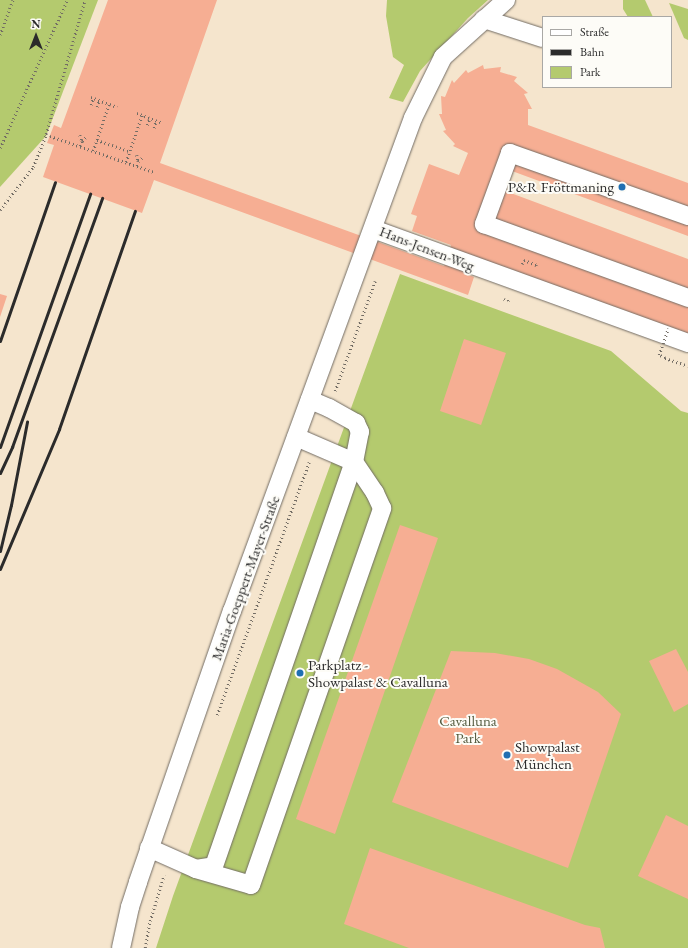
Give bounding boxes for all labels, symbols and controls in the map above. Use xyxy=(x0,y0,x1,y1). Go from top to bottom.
north arrow xyxy=(16,16,56,56)
legend xyxy=(542,16,672,88)
text: N xyxy=(32,17,40,31)
text: Straße xyxy=(580,24,609,40)
text: Bahn xyxy=(580,44,604,60)
text: Park xyxy=(580,64,600,80)
place label: P&R Fröttmaning xyxy=(508,178,614,196)
marker: P&R Fröttmaning xyxy=(617,182,627,192)
street label: Hans-Jensen-Weg xyxy=(377,222,477,274)
street label: Maria-Goeppert-Mayer-Straße xyxy=(207,493,283,663)
place label: Parkplatz - Showpalast & Cavalluna xyxy=(308,655,448,690)
marker: Parkplatz - Showpalast & Cavalluna xyxy=(295,668,305,678)
park label: Cavalluna Park xyxy=(439,711,497,746)
place label: Showpalast München xyxy=(515,737,580,772)
marker: Showpalast München xyxy=(502,750,512,760)

